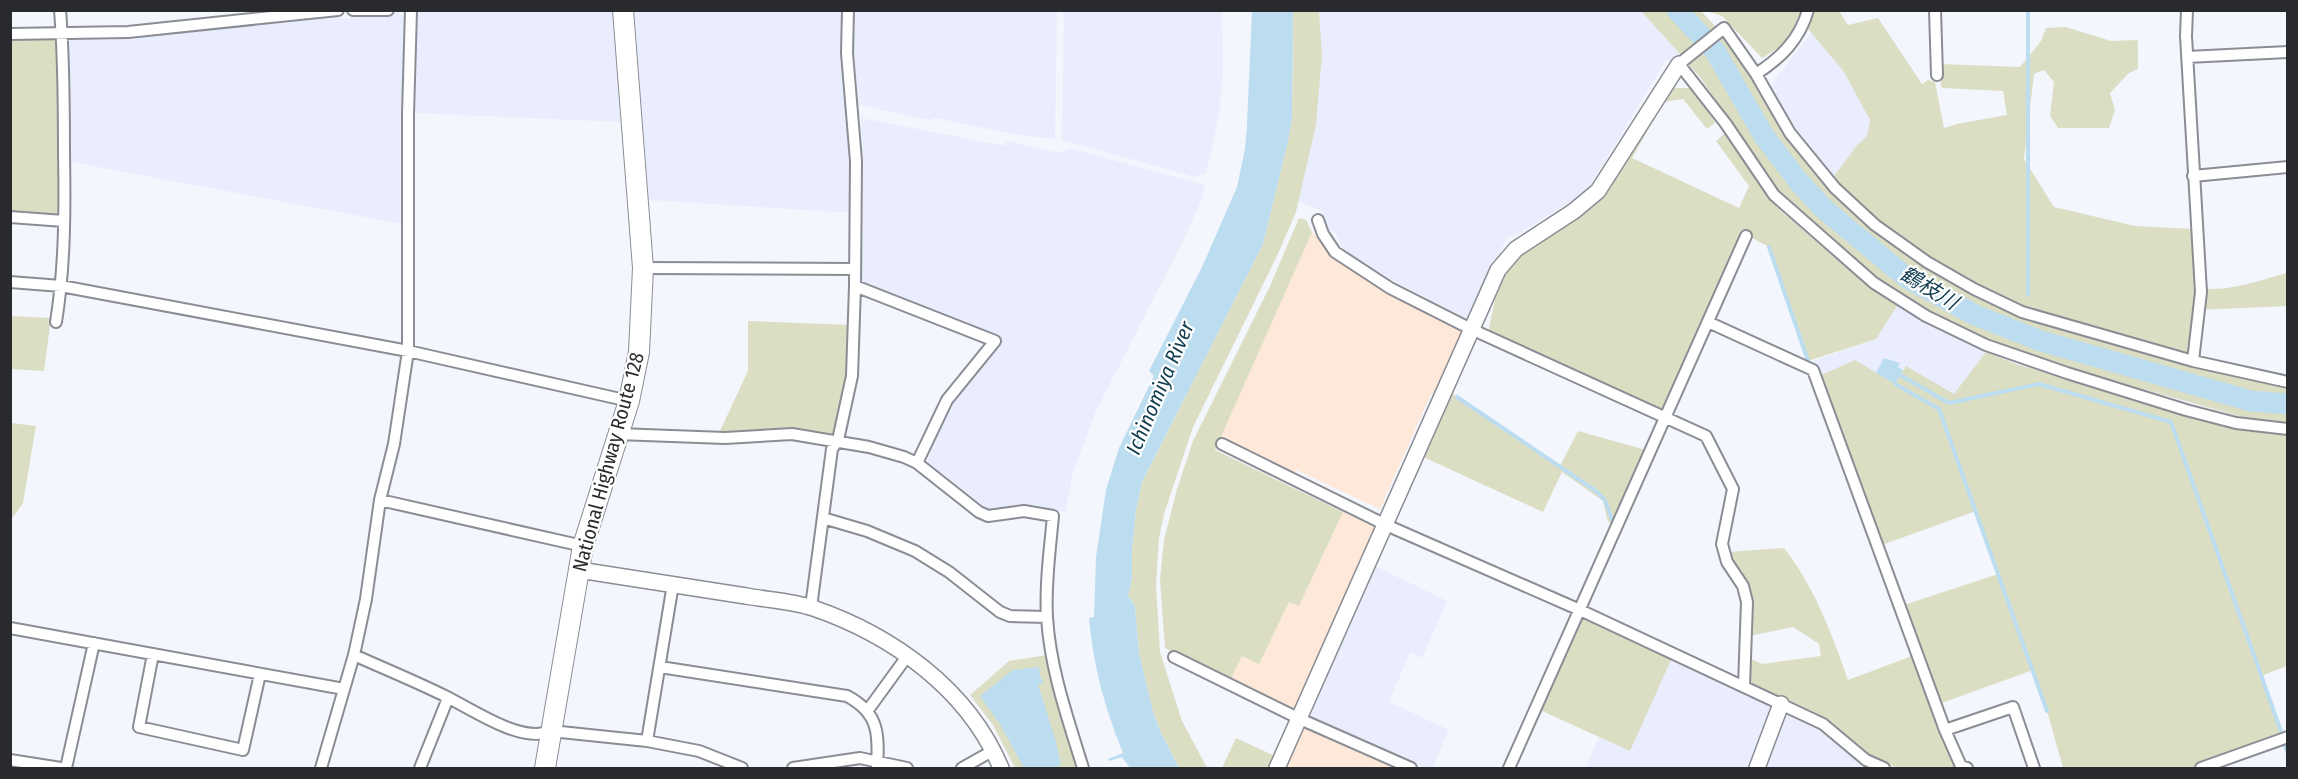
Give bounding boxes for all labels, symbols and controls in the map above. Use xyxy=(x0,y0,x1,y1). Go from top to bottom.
water label: 鶴枝川 xyxy=(1895,261,1964,316)
water label: Ichinomiya River xyxy=(1120,317,1200,459)
street label: National Highway Route 128 xyxy=(567,350,649,574)

